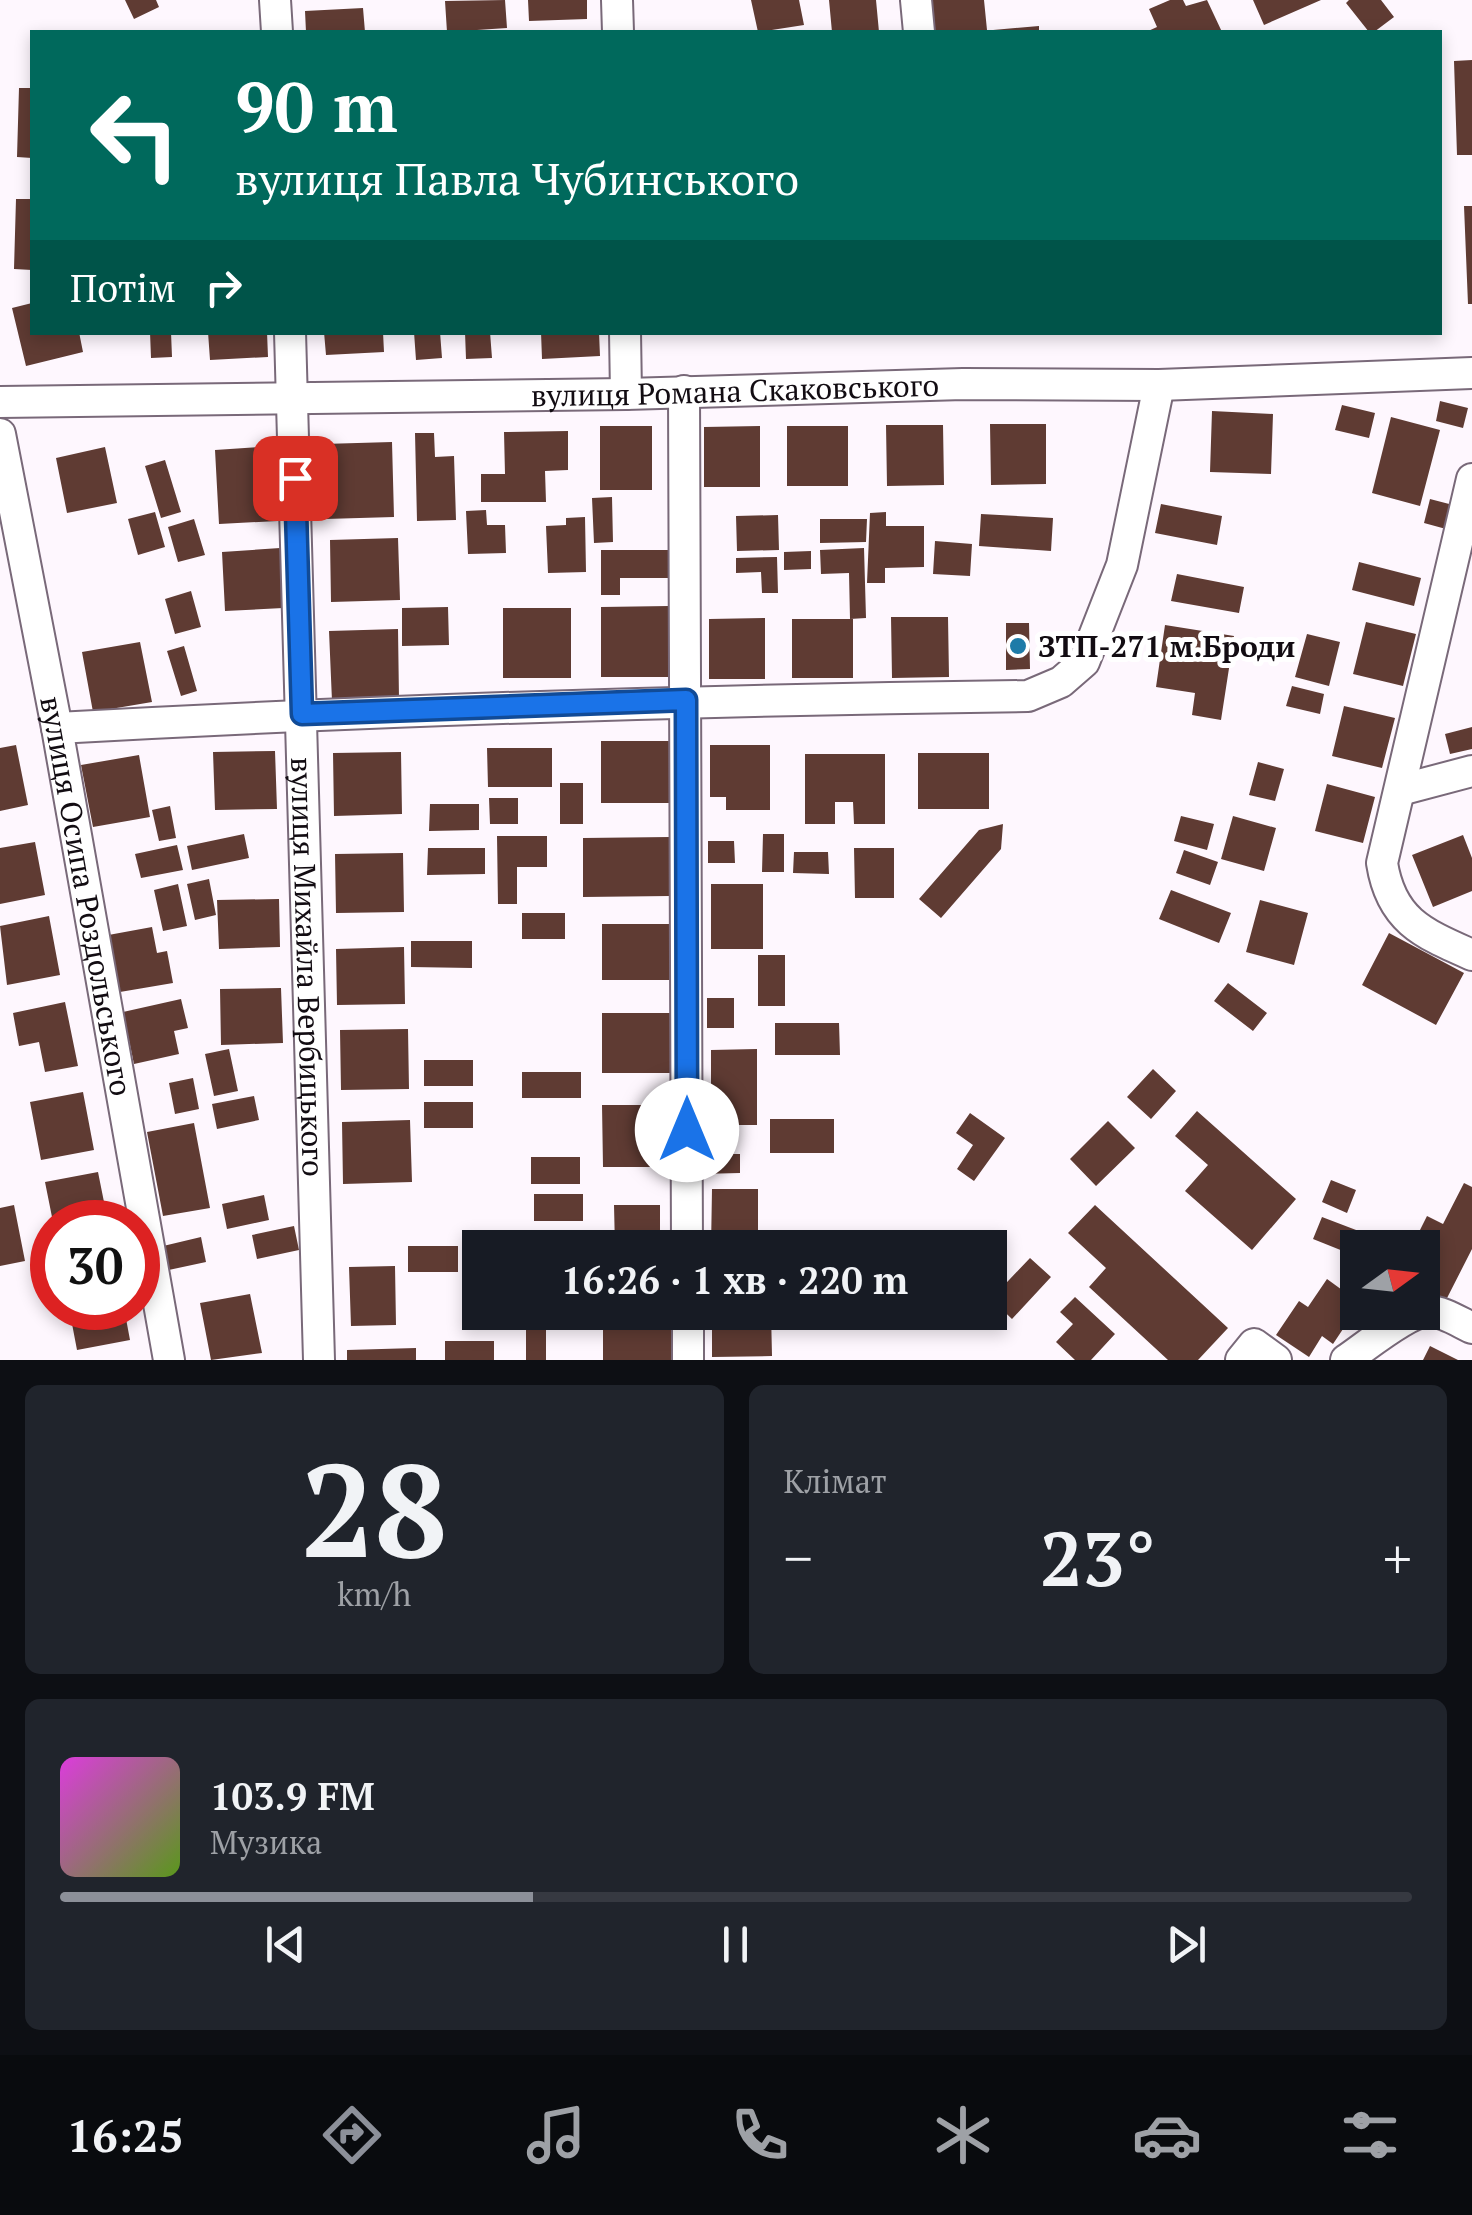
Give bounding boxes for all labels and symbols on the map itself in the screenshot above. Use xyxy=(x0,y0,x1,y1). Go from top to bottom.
street label: вулиця Романа Скаковського xyxy=(530,365,940,415)
pin xyxy=(253,436,338,521)
place label: ЗТП-271 м.Броди xyxy=(1038,626,1295,666)
marker: ЗТП-271 м.Броди xyxy=(1007,635,1029,657)
street label: вулиця Осипа Роздольського xyxy=(31,693,142,1099)
street label: вулиця Михайла Вербицького xyxy=(282,756,334,1177)
position arrow xyxy=(635,1078,739,1182)
speed limit sign: 30 xyxy=(30,1200,160,1330)
north arrow xyxy=(1340,1230,1440,1330)

